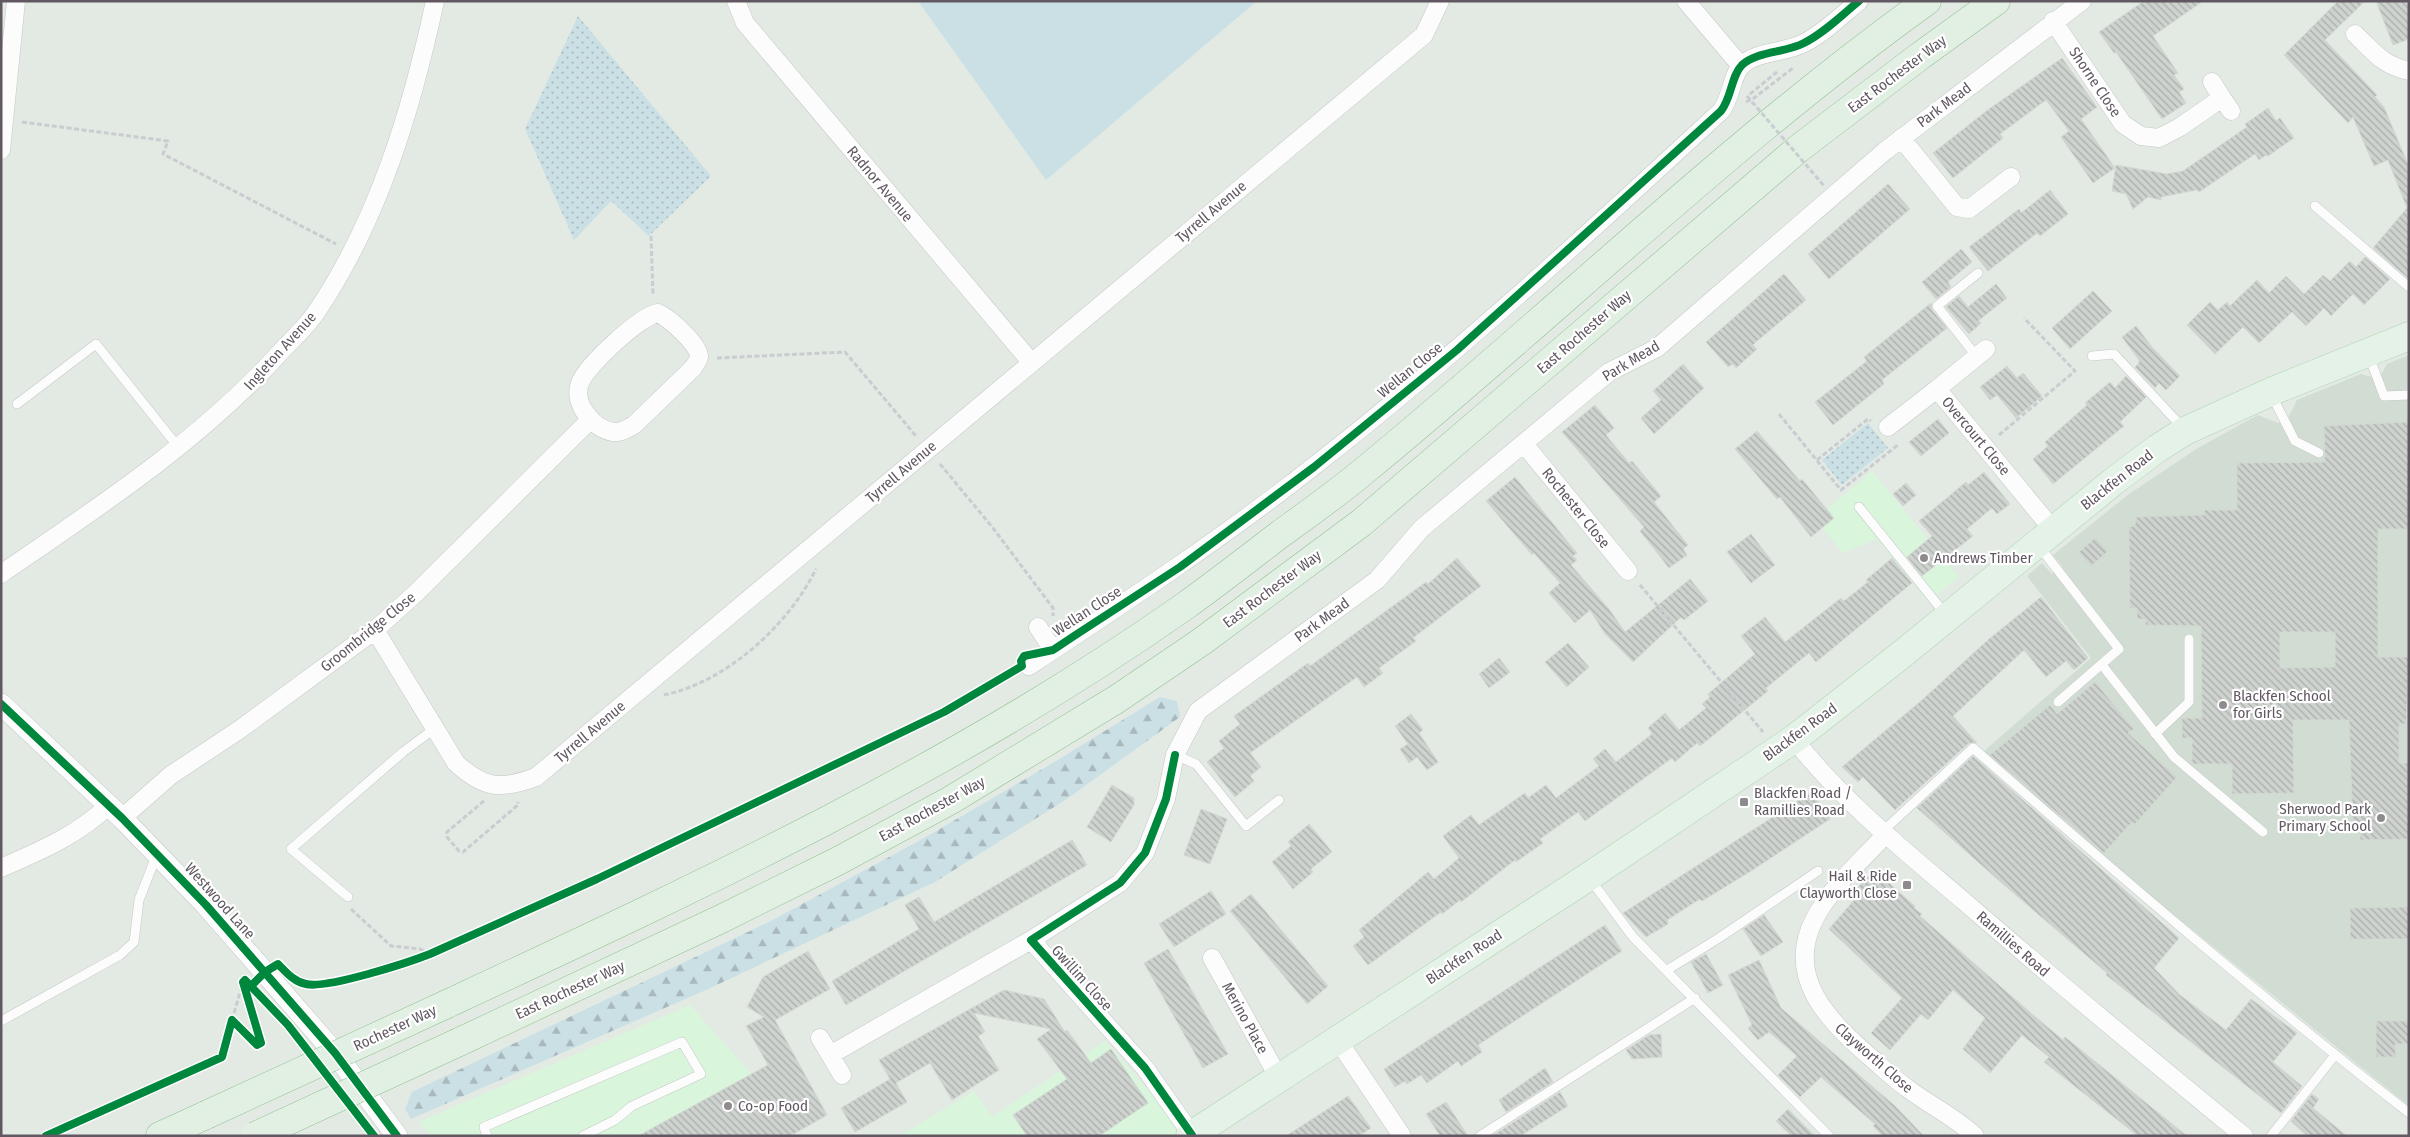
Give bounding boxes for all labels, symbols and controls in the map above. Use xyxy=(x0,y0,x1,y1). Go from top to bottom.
street label: East Rochester Way xyxy=(1844,31,1950,117)
street label: Shorne Close xyxy=(2065,44,2125,120)
street label: Park Mead xyxy=(1913,79,1975,131)
street label: Radnor Avenue xyxy=(843,143,917,225)
street label: Tyrrell Avenue xyxy=(1172,177,1250,247)
street label: East Rochester Way xyxy=(1533,286,1635,378)
street label: Ingleton Avenue xyxy=(240,308,320,394)
street label: Park Mead xyxy=(1599,337,1663,385)
street label: Wellan Close xyxy=(1374,338,1446,402)
street label: Overcourt Close xyxy=(1938,393,2014,479)
street label: Tyrrell Avenue xyxy=(862,437,940,507)
street label: Blackfen Road xyxy=(2077,446,2157,514)
street label: Rochester Close xyxy=(1538,464,1614,552)
street label: East Rochester Way xyxy=(1219,546,1325,632)
place label: Andrews Timber xyxy=(1934,549,2033,567)
marker: Andrews Timber xyxy=(1918,552,1930,564)
street label: Wellan Close xyxy=(1049,582,1125,640)
street label: Groombridge Close xyxy=(317,588,419,676)
street label: Park Mead xyxy=(1291,594,1353,646)
place label: Blackfen School for Girls xyxy=(2233,687,2331,722)
street label: Tyrrell Avenue xyxy=(551,697,629,767)
street label: Blackfen Road xyxy=(1759,699,1841,765)
marker: Blackfen School for Girls xyxy=(2217,699,2229,711)
street label: East Rochester Way xyxy=(876,772,988,846)
place label: Blackfen Road / Ramillies Road xyxy=(1754,784,1852,819)
marker: Blackfen Road / Ramillies Road xyxy=(1738,796,1750,808)
place label: Sherwood Park Primary School xyxy=(2279,800,2371,835)
marker: Sherwood Park Primary School xyxy=(2375,812,2387,824)
street label: Westwood Lane xyxy=(181,859,259,943)
place label: Hail & Ride Clayworth Close xyxy=(1799,867,1897,902)
marker: Hail & Ride Clayworth Close xyxy=(1901,879,1913,891)
street label: Ramillies Road xyxy=(1973,907,2053,981)
street label: Blackfen Road xyxy=(1423,926,1505,988)
street label: Gwillim Close xyxy=(1048,941,1116,1015)
street label: East Rochester Way xyxy=(513,957,628,1023)
street label: Merino Place xyxy=(1218,979,1272,1057)
street label: Rochester Way xyxy=(351,1001,440,1055)
street label: Clayworth Close xyxy=(1831,1019,1917,1097)
place label: Co-op Food xyxy=(738,1097,808,1115)
marker: Co-op Food xyxy=(722,1100,734,1112)

